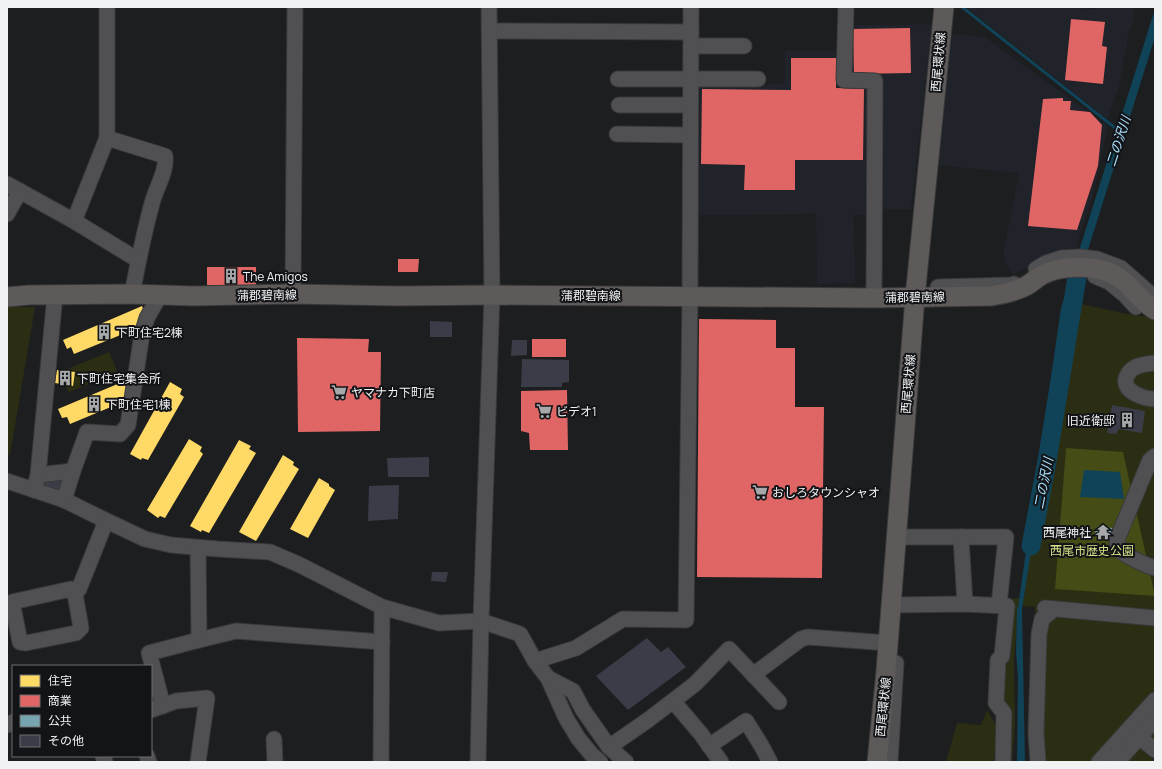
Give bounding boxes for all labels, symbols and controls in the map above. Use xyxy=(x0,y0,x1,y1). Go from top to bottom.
street label: 西尾環状線 xyxy=(927,31,949,93)
water label: 二の沢川 xyxy=(1101,112,1135,169)
building icon: The Amigos xyxy=(222,267,240,285)
place label: The Amigos xyxy=(243,268,308,285)
street label: 蒲郡碧南線 xyxy=(237,286,297,304)
street label: 蒲郡碧南線 xyxy=(561,287,621,304)
street label: 蒲郡碧南線 xyxy=(885,288,945,306)
building icon: 下町住宅2棟 xyxy=(95,323,113,341)
place label: 下町住宅2棟 xyxy=(116,324,183,341)
street label: 西尾環状線 xyxy=(897,353,919,415)
building icon: 下町住宅集会所 xyxy=(56,369,74,387)
place label: 下町住宅集会所 xyxy=(77,370,161,387)
supermarket icon: ヤマナカ下町店 xyxy=(330,383,348,401)
place label: ヤマナカ下町店 xyxy=(351,384,435,401)
building icon: 下町住宅1棟 xyxy=(85,395,103,413)
place label: 下町住宅1棟 xyxy=(106,396,171,413)
supermarket icon: ビデオ1 xyxy=(535,402,553,420)
place label: ビデオ1 xyxy=(556,403,597,420)
building icon: 旧近衛邸 xyxy=(1118,411,1136,429)
place label: 旧近衛邸 xyxy=(1067,412,1115,429)
water label: 二の沢川 xyxy=(1029,454,1057,510)
supermarket icon: おしろタウンシャオ xyxy=(751,483,769,501)
place label: おしろタウンシャオ xyxy=(772,484,880,501)
temple icon: 西尾神社 xyxy=(1094,523,1112,541)
place label: 西尾神社 xyxy=(1043,524,1091,541)
park label: 西尾市歴史公園 xyxy=(1050,542,1134,559)
legend xyxy=(12,665,152,757)
text: 住宅 xyxy=(48,672,72,689)
street label: 西尾環状線 xyxy=(871,676,895,738)
text: 商業 xyxy=(48,692,72,709)
text: 公共 xyxy=(48,712,72,729)
text: その他 xyxy=(48,732,84,749)

